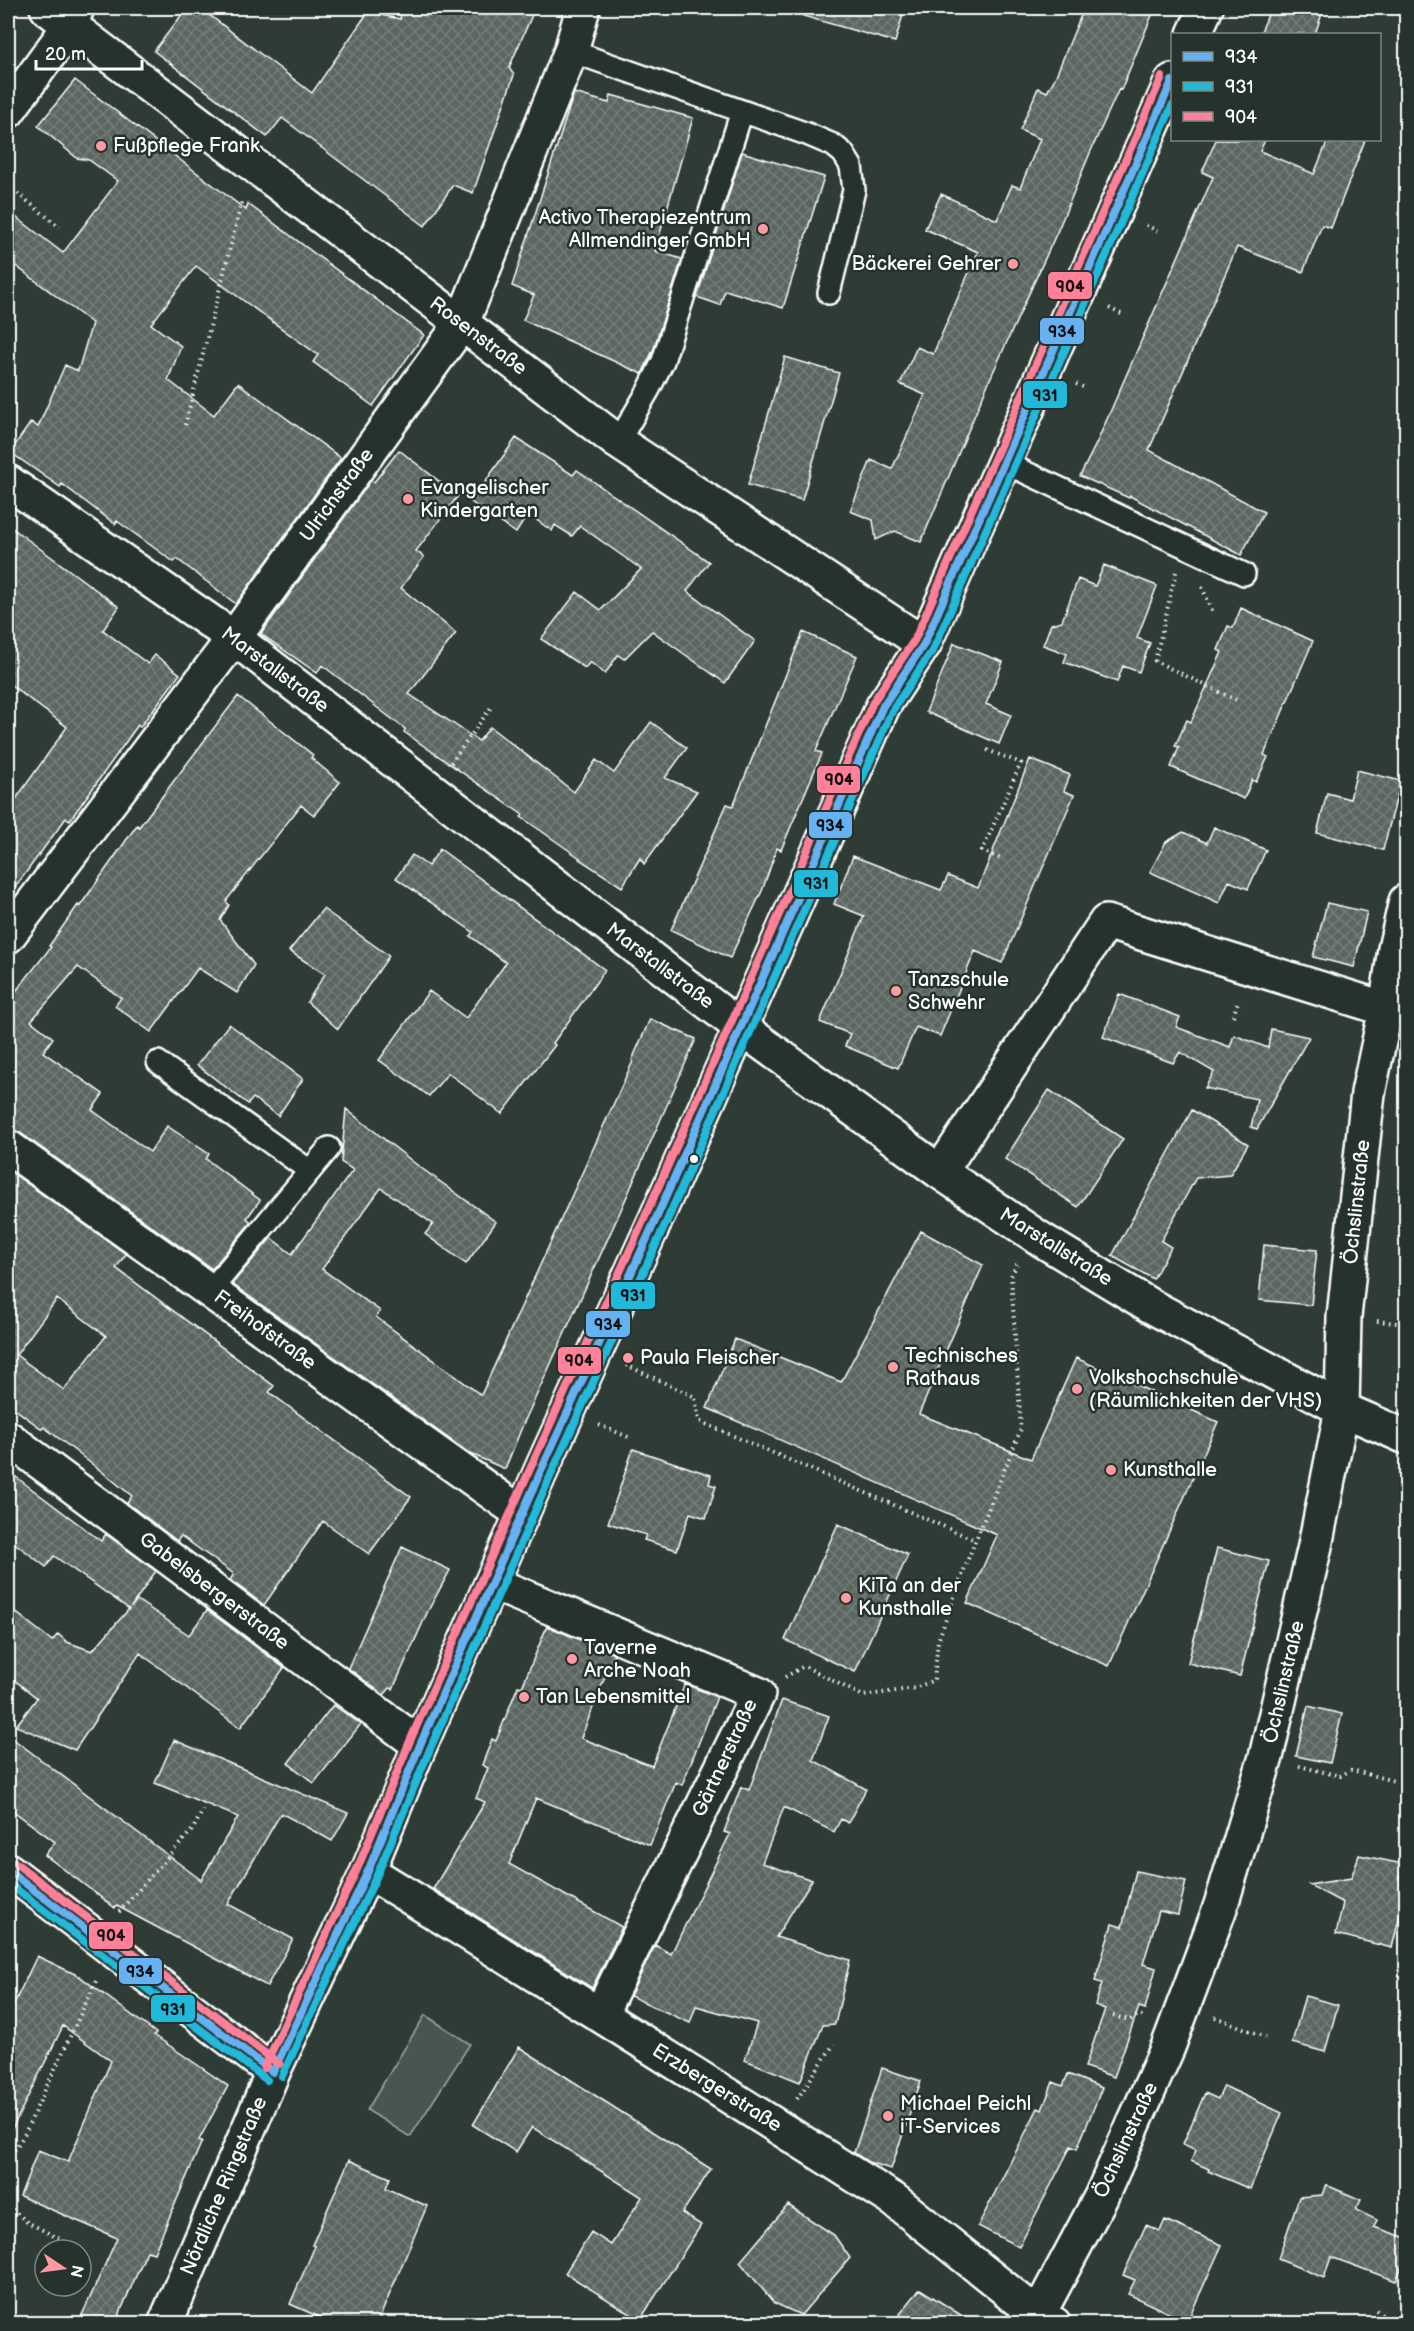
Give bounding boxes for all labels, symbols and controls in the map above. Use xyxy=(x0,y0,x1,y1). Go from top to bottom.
scale bar xyxy=(36,33,142,71)
legend xyxy=(1171,33,1381,141)
text: 20 m xyxy=(45,44,86,65)
text: 934 xyxy=(1225,47,1257,68)
text: 931 xyxy=(1225,77,1253,98)
text: 904 xyxy=(1225,107,1257,128)
place label: Fußpflege Frank xyxy=(113,134,260,158)
marker: Fußpflege Frank xyxy=(94,139,108,153)
place label: Activo Therapiezentrum Allmendinger GmbH xyxy=(539,206,751,253)
marker: Activo Therapiezentrum Allmendinger GmbH xyxy=(756,222,770,236)
place label: Bäckerei Gehrer xyxy=(851,252,1002,276)
marker: Bäckerei Gehrer xyxy=(1006,257,1020,271)
line badge: 904 xyxy=(1047,271,1093,300)
text: 904 xyxy=(1056,278,1085,297)
street label: Rosenstraße xyxy=(425,292,532,381)
line badge: 934 xyxy=(1039,317,1085,345)
text: 934 xyxy=(1048,323,1077,342)
line badge: 931 xyxy=(1022,380,1068,409)
text: 931 xyxy=(1032,387,1058,406)
street label: Ulrichstraße xyxy=(295,443,379,547)
place label: Evangelischer Kindergarten xyxy=(420,476,549,523)
marker: Evangelischer Kindergarten xyxy=(401,492,415,506)
street label: Marstallstraße xyxy=(216,622,334,718)
line badge: 904 xyxy=(816,765,861,794)
text: 904 xyxy=(825,771,854,790)
line badge: 934 xyxy=(808,811,853,839)
text: 934 xyxy=(816,817,845,836)
line badge: 931 xyxy=(793,869,839,898)
text: 931 xyxy=(803,875,829,894)
street label: Marstallstraße xyxy=(601,918,719,1014)
place label: Tanzschule Schwehr xyxy=(908,968,1009,1015)
marker: Tanzschule Schwehr xyxy=(889,984,903,998)
street label: Öchslinstraße xyxy=(1338,1138,1375,1265)
unlabelled marker xyxy=(688,1153,700,1165)
street label: Marstallstraße xyxy=(995,1203,1117,1291)
line badge: 931 xyxy=(610,1281,656,1310)
street label: Freihofstraße xyxy=(209,1285,321,1375)
text: 931 xyxy=(620,1287,646,1306)
line badge: 934 xyxy=(585,1310,631,1338)
text: 934 xyxy=(594,1316,623,1335)
place label: Technisches Rathaus xyxy=(905,1344,1018,1391)
line badge: 904 xyxy=(557,1346,602,1375)
place label: Paula Fleischer xyxy=(640,1346,780,1370)
marker: Paula Fleischer xyxy=(621,1351,635,1365)
text: 904 xyxy=(565,1352,594,1371)
marker: Technisches Rathaus xyxy=(886,1360,900,1374)
place label: Volkshochschule (Räumlichkeiten der VHS) xyxy=(1089,1366,1322,1413)
marker: Volkshochschule (Räumlichkeiten der VHS) xyxy=(1070,1382,1084,1396)
place label: Kunsthalle xyxy=(1123,1458,1217,1482)
marker: Kunsthalle xyxy=(1104,1463,1118,1477)
street label: Gabelsbergerstraße xyxy=(134,1527,294,1655)
place label: KiTa an der Kunsthalle xyxy=(858,1574,962,1621)
marker: KiTa an der Kunsthalle xyxy=(839,1591,853,1605)
street label: Öchslinstraße xyxy=(1257,1618,1310,1746)
place label: Taverne Arche Noah xyxy=(584,1636,691,1683)
marker: Taverne Arche Noah xyxy=(565,1652,579,1666)
place label: Tan Lebensmittel xyxy=(536,1685,690,1709)
marker: Tan Lebensmittel xyxy=(517,1690,531,1704)
street label: Gärtnerstraße xyxy=(687,1695,763,1821)
line badge: 904 xyxy=(88,1921,134,1950)
text: 904 xyxy=(97,1927,126,1946)
line badge: 934 xyxy=(118,1957,163,1985)
text: 934 xyxy=(126,1963,155,1982)
line badge: 931 xyxy=(150,1994,196,2023)
text: 931 xyxy=(160,2001,186,2020)
street label: Erzbergerstraße xyxy=(648,2039,786,2137)
street label: Öchslinstraße xyxy=(1088,2078,1163,2202)
place label: Michael Peichl iT-Services xyxy=(900,2092,1031,2139)
street label: Nördliche Ringstraße xyxy=(176,2093,273,2279)
marker: Michael Peichl iT-Services xyxy=(881,2109,895,2123)
north arrow xyxy=(33,2238,93,2298)
text: N xyxy=(66,2263,87,2279)

